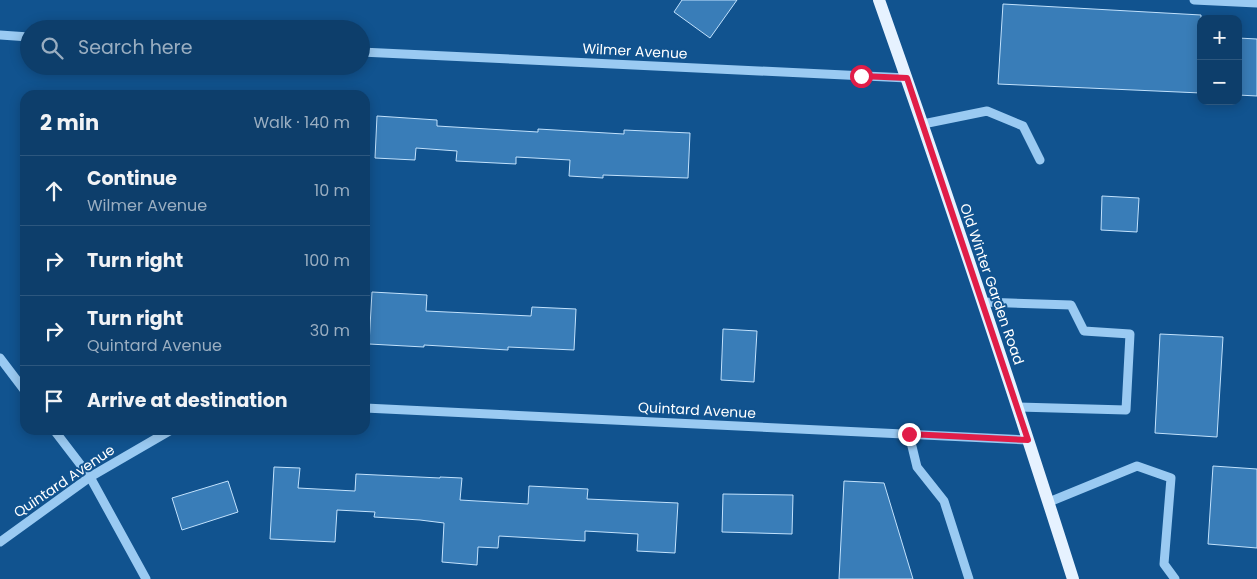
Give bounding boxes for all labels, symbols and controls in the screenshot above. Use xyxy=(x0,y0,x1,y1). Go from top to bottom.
map controls xyxy=(1197,15,1242,105)
button: + xyxy=(1197,15,1242,60)
search box xyxy=(20,20,370,75)
icon: search xyxy=(38,34,66,62)
text: Search here xyxy=(78,34,192,61)
street label: Wilmer Avenue xyxy=(582,38,688,64)
button: − xyxy=(1197,60,1242,105)
route start xyxy=(850,65,873,88)
text: 2 min xyxy=(40,108,99,137)
text: Walk · 140 m xyxy=(253,111,350,134)
text: Continue xyxy=(87,165,177,192)
icon: ahead xyxy=(40,177,68,205)
text: 10 m xyxy=(314,179,350,202)
text: Wilmer Avenue xyxy=(87,194,207,217)
street label: Old Winter Garden Road xyxy=(955,201,1029,367)
icon: right xyxy=(40,247,68,275)
text: Turn right xyxy=(87,247,183,274)
text: 100 m xyxy=(304,249,350,272)
text: Turn right xyxy=(87,305,183,332)
icon: right xyxy=(40,317,68,345)
text: 30 m xyxy=(310,319,350,342)
text: Quintard Avenue xyxy=(87,334,222,357)
icon: arrive xyxy=(40,387,68,415)
text: Arrive at destination xyxy=(87,387,288,414)
street label: Quintard Avenue xyxy=(638,397,757,423)
route end xyxy=(898,423,921,446)
street label: Quintard Avenue xyxy=(10,440,119,522)

